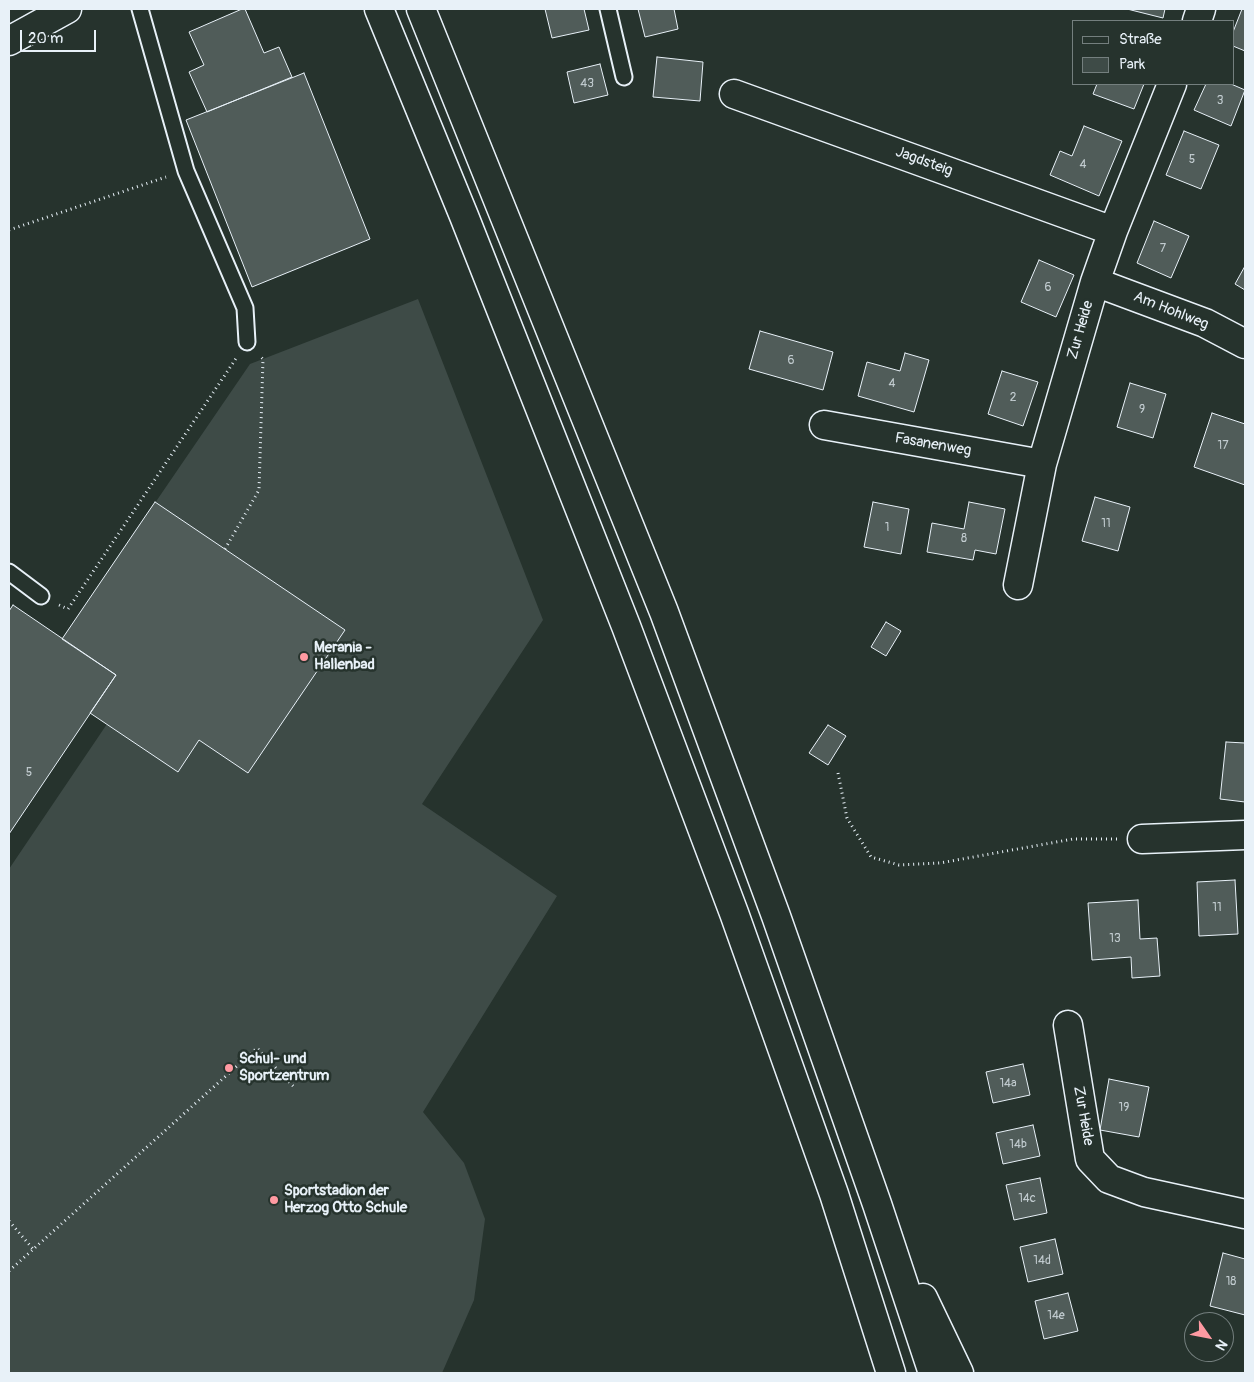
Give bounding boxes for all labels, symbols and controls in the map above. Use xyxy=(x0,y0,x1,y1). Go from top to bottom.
scale bar xyxy=(22,20,99,52)
legend xyxy=(1072,20,1234,85)
text: 20 m xyxy=(28,29,63,48)
text: Straße xyxy=(1119,30,1162,49)
text: Park xyxy=(1119,55,1145,74)
house number: 43 xyxy=(580,77,594,91)
house number: 3 xyxy=(1217,94,1223,108)
street label: Jagdsteig xyxy=(893,143,955,181)
house number: 5 xyxy=(1189,153,1195,167)
house number: 4 xyxy=(1080,158,1086,172)
house number: 7 xyxy=(1160,242,1166,256)
house number: 6 xyxy=(1045,281,1051,295)
street label: Am Hohlweg xyxy=(1131,288,1211,334)
street label: Zur Heide xyxy=(1064,299,1098,361)
house number: 6 xyxy=(788,354,794,368)
house number: 4 xyxy=(889,377,895,391)
house number: 2 xyxy=(1010,391,1016,405)
house number: 9 xyxy=(1139,403,1145,417)
street label: Fasanenweg xyxy=(893,429,973,461)
house number: 17 xyxy=(1217,439,1229,453)
house number: 11 xyxy=(1101,517,1111,531)
house number: 1 xyxy=(885,521,889,535)
house number: 8 xyxy=(961,532,967,546)
place label: Merania - Hallenbad xyxy=(314,639,375,674)
marker: Merania - Hallenbad xyxy=(298,651,310,663)
house number: 5 xyxy=(26,766,32,780)
house number: 11 xyxy=(1212,901,1222,915)
house number: 13 xyxy=(1109,932,1121,946)
place label: Schul- und Sportzentrum xyxy=(239,1050,329,1085)
marker: Schul- und Sportzentrum xyxy=(223,1062,235,1074)
house number: 14a xyxy=(999,1077,1017,1091)
street label: Zur Heide xyxy=(1069,1085,1097,1147)
house number: 19 xyxy=(1119,1101,1129,1115)
house number: 14b xyxy=(1009,1138,1027,1152)
place label: Sportstadion der Herzog Otto Schule xyxy=(284,1182,407,1217)
house number: 14c xyxy=(1018,1192,1036,1206)
marker: Sportstadion der Herzog Otto Schule xyxy=(268,1194,280,1206)
house number: 14d xyxy=(1033,1254,1051,1268)
house number: 18 xyxy=(1226,1275,1236,1289)
house number: 14e xyxy=(1047,1309,1065,1323)
north arrow xyxy=(1184,1312,1234,1362)
text: N xyxy=(1211,1336,1231,1353)

